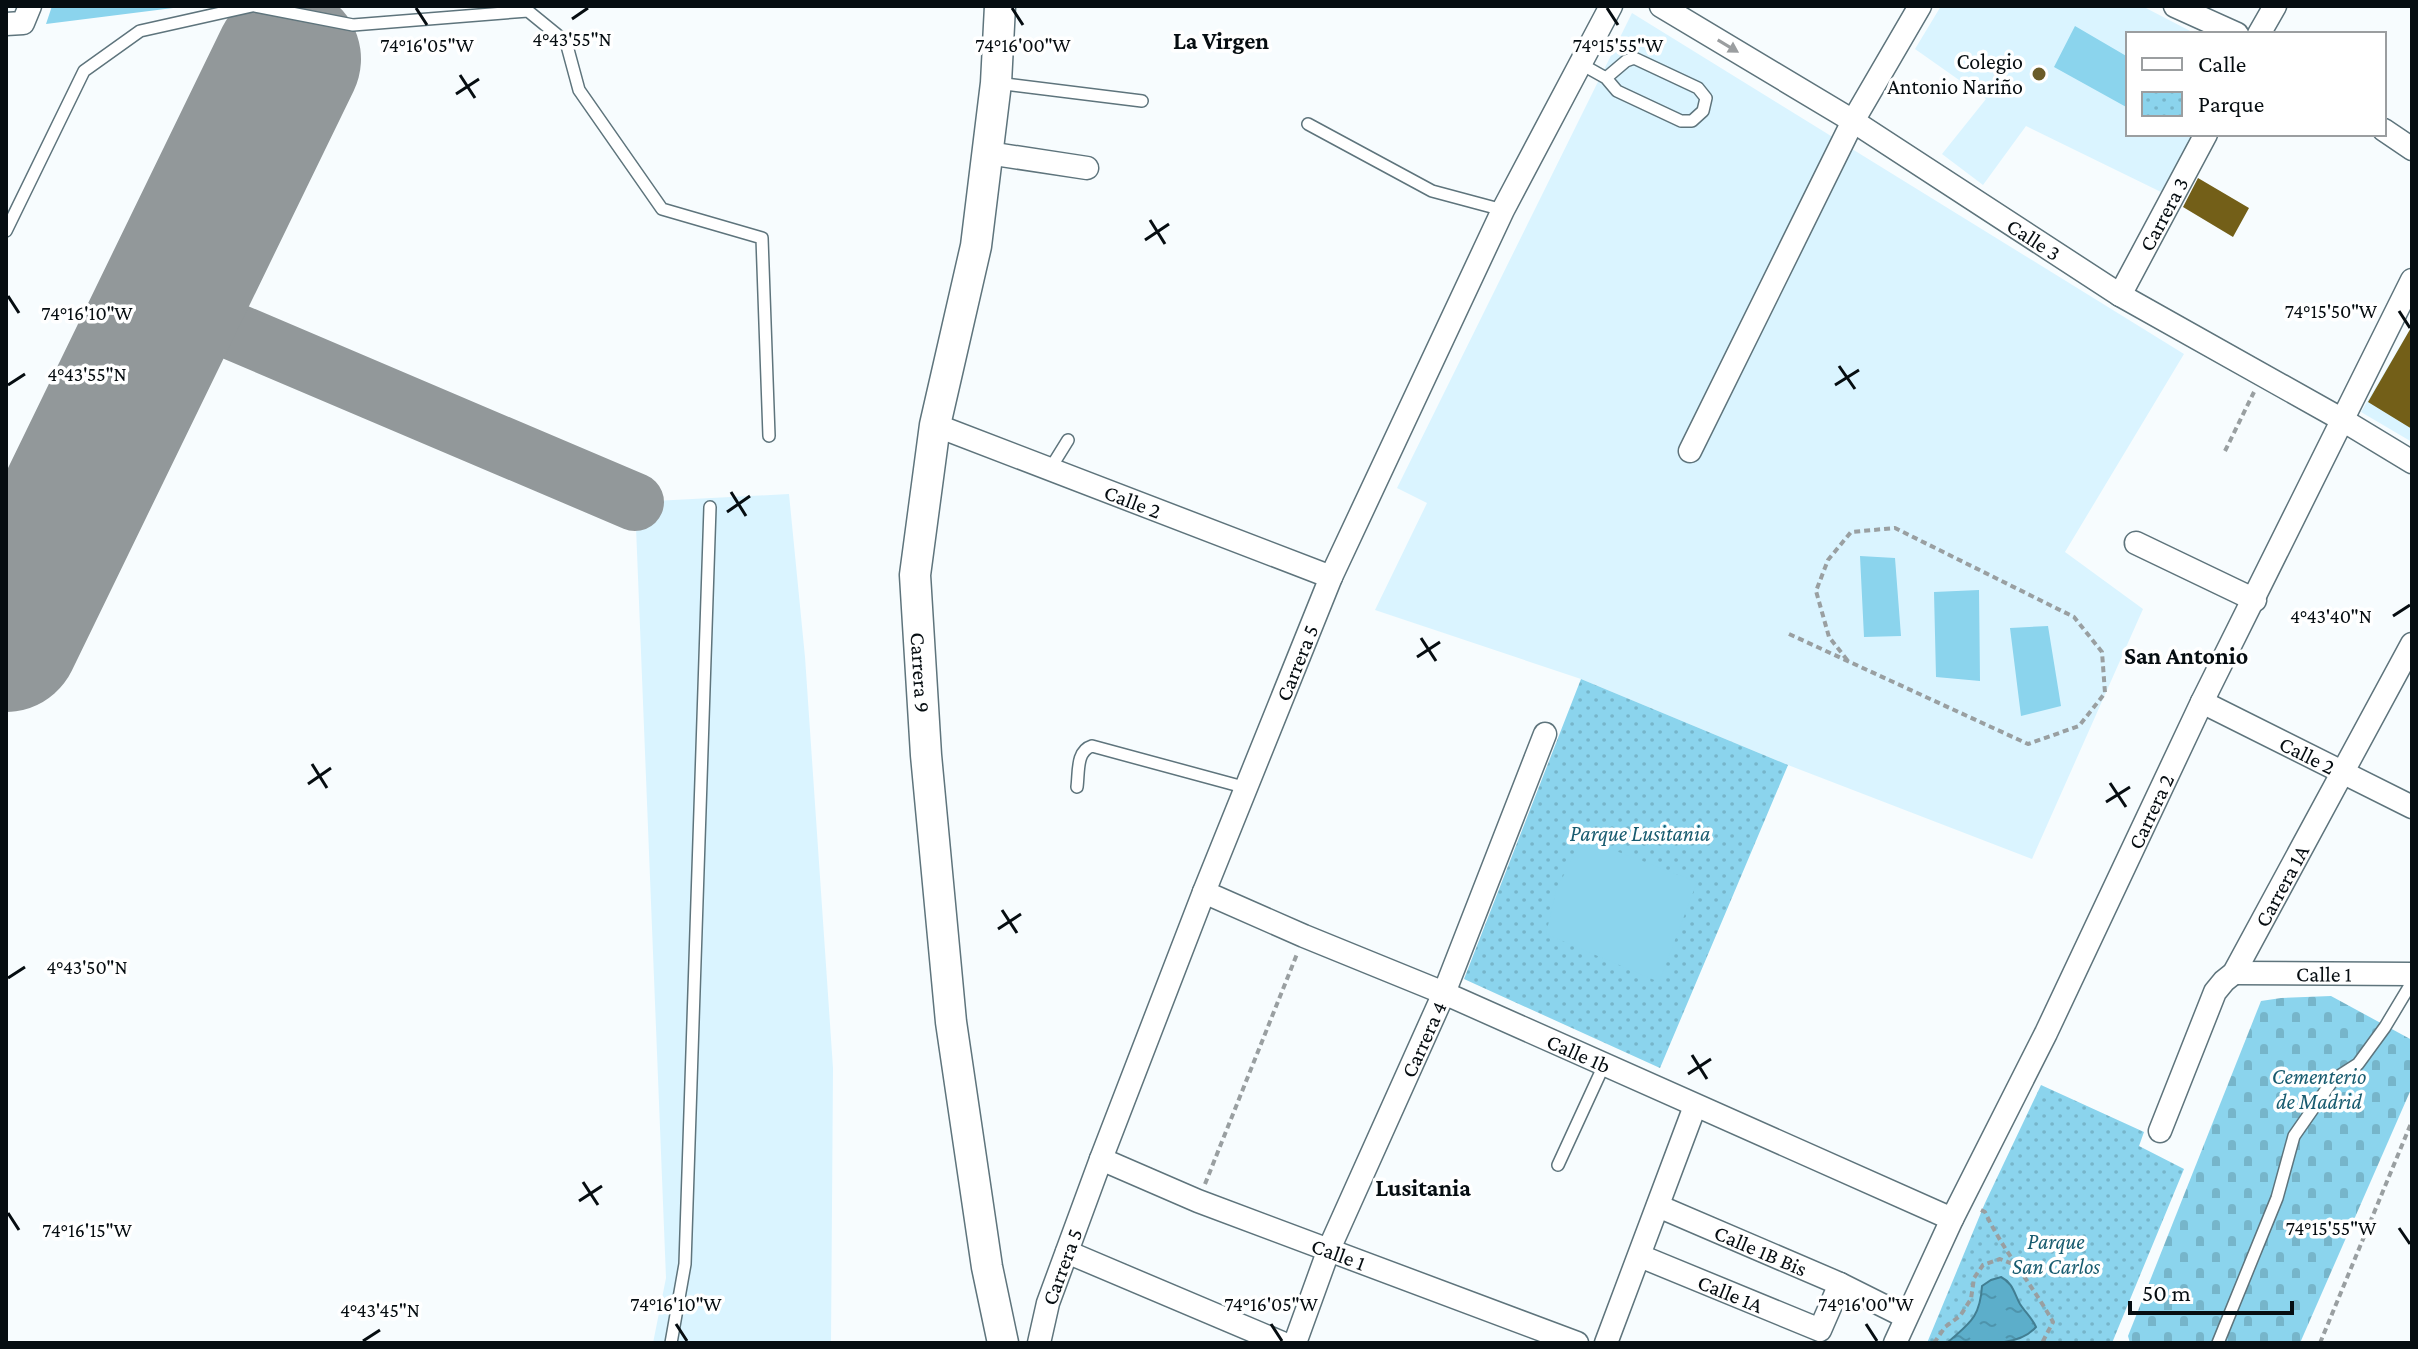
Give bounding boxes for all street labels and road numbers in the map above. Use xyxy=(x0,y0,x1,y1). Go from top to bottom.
street label: Carrera 3 xyxy=(2133,173,2193,255)
street label: Calle 3 xyxy=(2003,212,2066,266)
street label: Calle 2 xyxy=(1101,479,1165,523)
street label: Carrera 5 xyxy=(1270,621,1323,704)
street label: Carrera 9 xyxy=(906,631,936,714)
street label: Calle 2 xyxy=(2276,730,2339,779)
street label: Carrera 2 xyxy=(2122,770,2179,853)
street label: Carrera 1A xyxy=(2249,840,2314,931)
street label: Calle 1 xyxy=(2296,961,2352,986)
street label: Carrera 4 xyxy=(1395,997,1451,1081)
street label: Calle 1b xyxy=(1543,1028,1615,1078)
street label: Calle 1B Bis xyxy=(1711,1219,1811,1281)
street label: Carrera 5 xyxy=(1036,1225,1087,1308)
street label: Calle 1 xyxy=(1308,1232,1369,1275)
street label: Calle 1A xyxy=(1694,1269,1767,1318)

